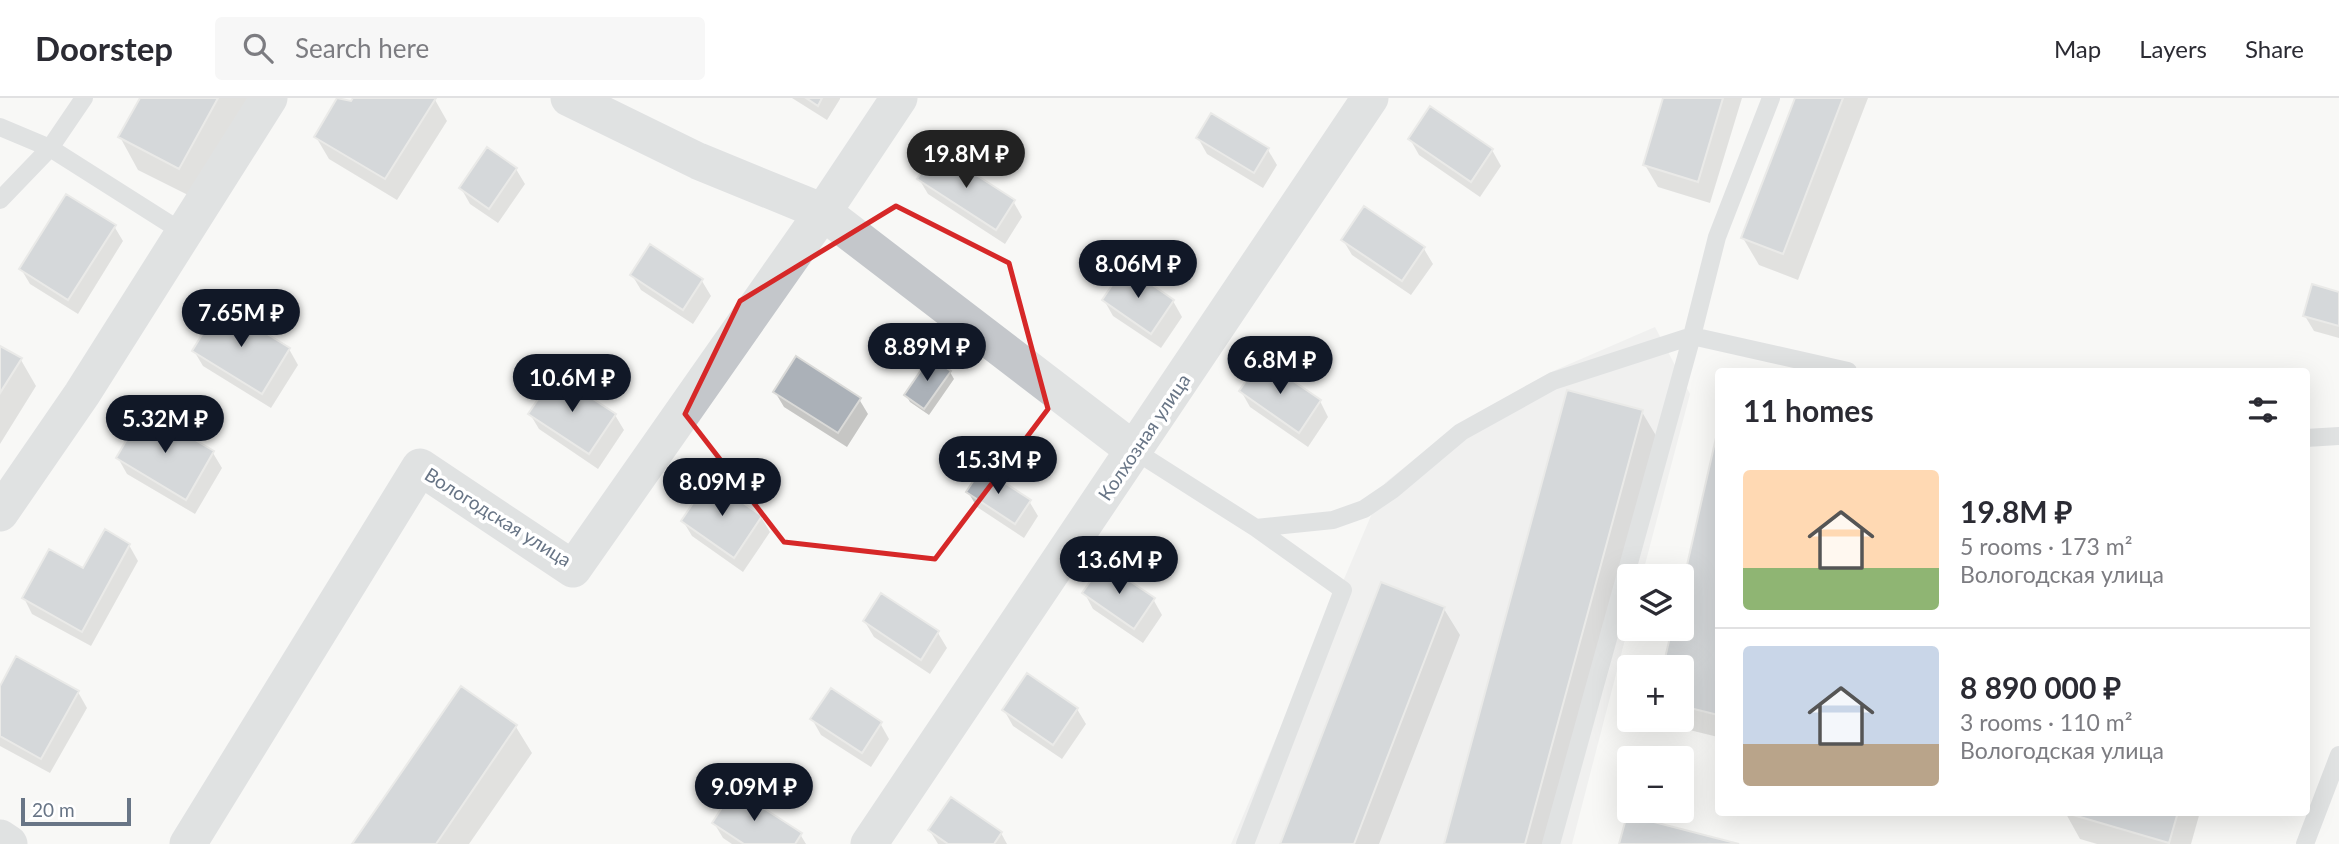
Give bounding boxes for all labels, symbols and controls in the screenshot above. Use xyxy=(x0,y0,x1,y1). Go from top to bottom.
search box xyxy=(215,17,705,80)
text: Doorstep xyxy=(35,28,173,68)
icon: search xyxy=(239,29,277,67)
text: Search here xyxy=(295,32,429,64)
text: Map xyxy=(2054,34,2101,63)
text: Layers xyxy=(2139,34,2207,63)
text: Share xyxy=(2245,34,2304,63)
pin: 19.8M ₽ xyxy=(901,130,1031,190)
text: 19.8M ₽ xyxy=(923,139,1009,167)
pin: 8.06M ₽ xyxy=(1073,240,1203,300)
text: 8.06M ₽ xyxy=(1095,249,1181,277)
pin: 7.65M ₽ xyxy=(176,289,306,349)
text: 7.65M ₽ xyxy=(198,298,284,326)
pin: 8.89M ₽ xyxy=(862,324,992,383)
text: 8.89M ₽ xyxy=(884,332,970,360)
pin: 6.8M ₽ xyxy=(1223,336,1337,396)
text: 6.8M ₽ xyxy=(1244,345,1316,373)
pin: 10.6M ₽ xyxy=(507,354,637,414)
text: 10.6M ₽ xyxy=(529,363,615,391)
street label: Колхозная улица xyxy=(1093,369,1195,505)
icon: filters xyxy=(2244,391,2282,429)
text: 11 homes xyxy=(1743,392,1874,428)
pin: 5.32M ₽ xyxy=(100,396,230,455)
text: 5.32M ₽ xyxy=(122,404,208,432)
pin: 15.3M ₽ xyxy=(933,436,1063,496)
text: 15.3M ₽ xyxy=(955,445,1041,473)
pin: 8.09M ₽ xyxy=(657,458,787,518)
street label: Вологодская улица xyxy=(421,462,576,571)
text: 8.09M ₽ xyxy=(679,467,765,495)
text: 19.8M ₽ xyxy=(1960,493,2072,529)
icon: home xyxy=(1799,498,1883,582)
text: 5 rooms · 173 m² xyxy=(1960,532,2132,560)
pin: 13.6M ₽ xyxy=(1054,536,1184,596)
text: 13.6M ₽ xyxy=(1076,545,1162,573)
text: Вологодская улица xyxy=(1960,560,2164,588)
map controls xyxy=(1617,564,1694,823)
button: layers xyxy=(1617,564,1694,641)
button: + xyxy=(1617,655,1694,732)
text: 8 890 000 ₽ xyxy=(1960,669,2121,705)
icon: home xyxy=(1799,674,1883,758)
text: 3 rooms · 110 m² xyxy=(1960,708,2132,736)
text: Вологодская улица xyxy=(1960,736,2164,764)
button: − xyxy=(1617,746,1694,823)
pin: 9.09M ₽ xyxy=(689,764,819,823)
text: 9.09M ₽ xyxy=(711,772,797,800)
scale bar xyxy=(21,795,131,827)
text: 20 m xyxy=(32,798,75,821)

